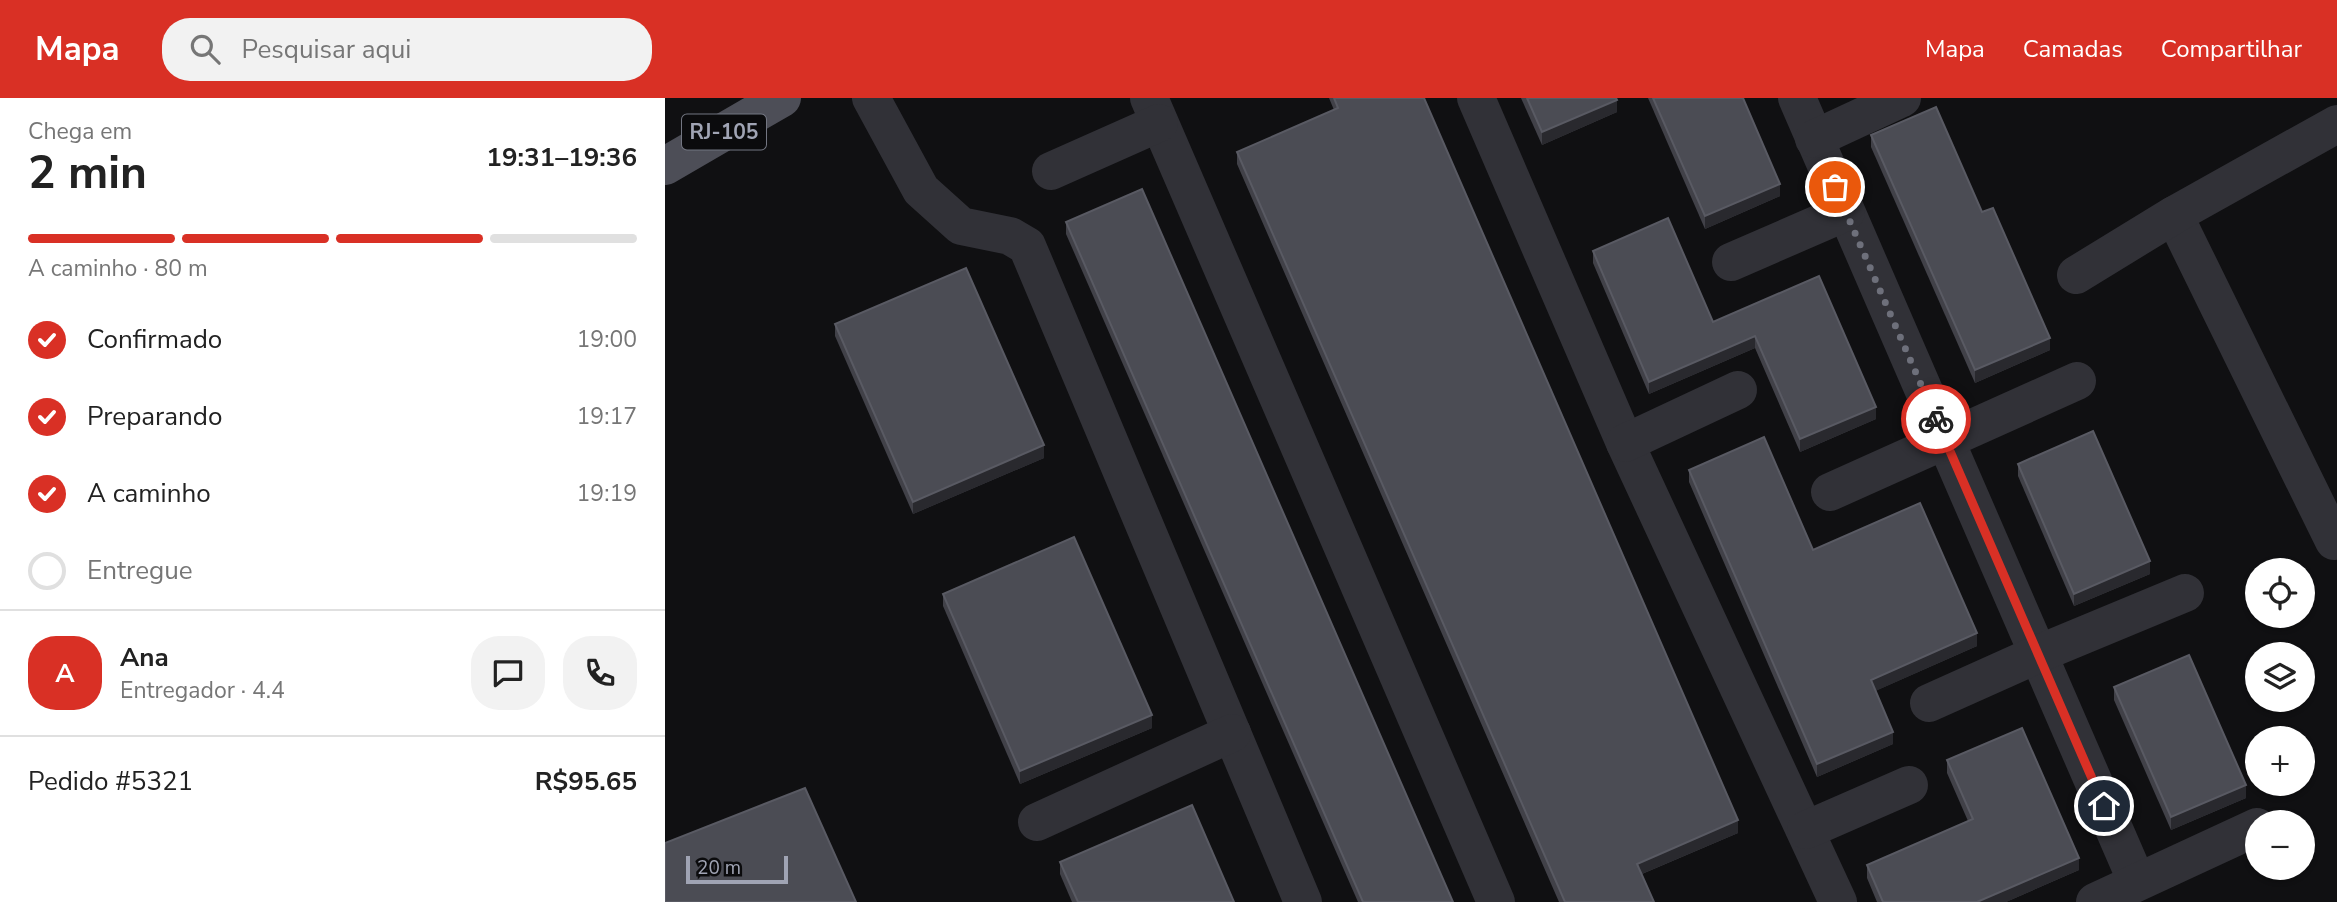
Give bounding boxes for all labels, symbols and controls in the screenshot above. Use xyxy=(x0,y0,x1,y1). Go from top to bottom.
search box xyxy=(162,18,652,81)
text: Mapa xyxy=(35,27,120,72)
icon: search xyxy=(186,30,224,68)
text: Pesquisar aqui xyxy=(242,32,411,67)
text: Mapa xyxy=(1925,33,1985,65)
text: Camadas xyxy=(2023,33,2123,65)
text: Compartilhar xyxy=(2161,33,2302,65)
road number: RJ-105 xyxy=(682,114,766,150)
text: Chega em xyxy=(28,116,132,147)
text: 19:31–19:36 xyxy=(486,140,637,175)
text: 2 min xyxy=(28,141,147,204)
pin xyxy=(1805,157,1865,217)
icon: bag xyxy=(1816,168,1854,206)
text: A caminho · 80 m xyxy=(28,253,208,284)
icon: check xyxy=(28,321,66,359)
text: Confirmado xyxy=(87,322,222,357)
text: 19:00 xyxy=(577,324,637,355)
courier xyxy=(1901,384,1971,454)
icon: check xyxy=(28,398,66,436)
text: Preparando xyxy=(87,399,222,434)
icon: bike xyxy=(1917,400,1955,438)
text: 19:17 xyxy=(577,401,637,432)
icon: check xyxy=(28,475,66,513)
text: A caminho xyxy=(87,476,211,511)
text: 19:19 xyxy=(577,478,637,509)
text: Entregue xyxy=(87,553,193,588)
map controls xyxy=(2245,558,2315,880)
button: locate xyxy=(2245,558,2315,628)
button: chat xyxy=(471,636,545,710)
button: phone xyxy=(563,636,637,710)
text: Ana xyxy=(120,640,169,675)
button: layers xyxy=(2245,642,2315,712)
text: A xyxy=(55,656,75,691)
text: Entregador · 4.4 xyxy=(120,675,285,706)
button: + xyxy=(2245,726,2315,796)
text: Pedido #5321 xyxy=(28,764,193,799)
text: R$95.65 xyxy=(535,764,637,799)
pin xyxy=(2074,776,2134,836)
icon: home xyxy=(2085,787,2123,825)
button: − xyxy=(2245,810,2315,880)
scale bar xyxy=(686,853,787,885)
text: 20 m xyxy=(697,855,741,881)

